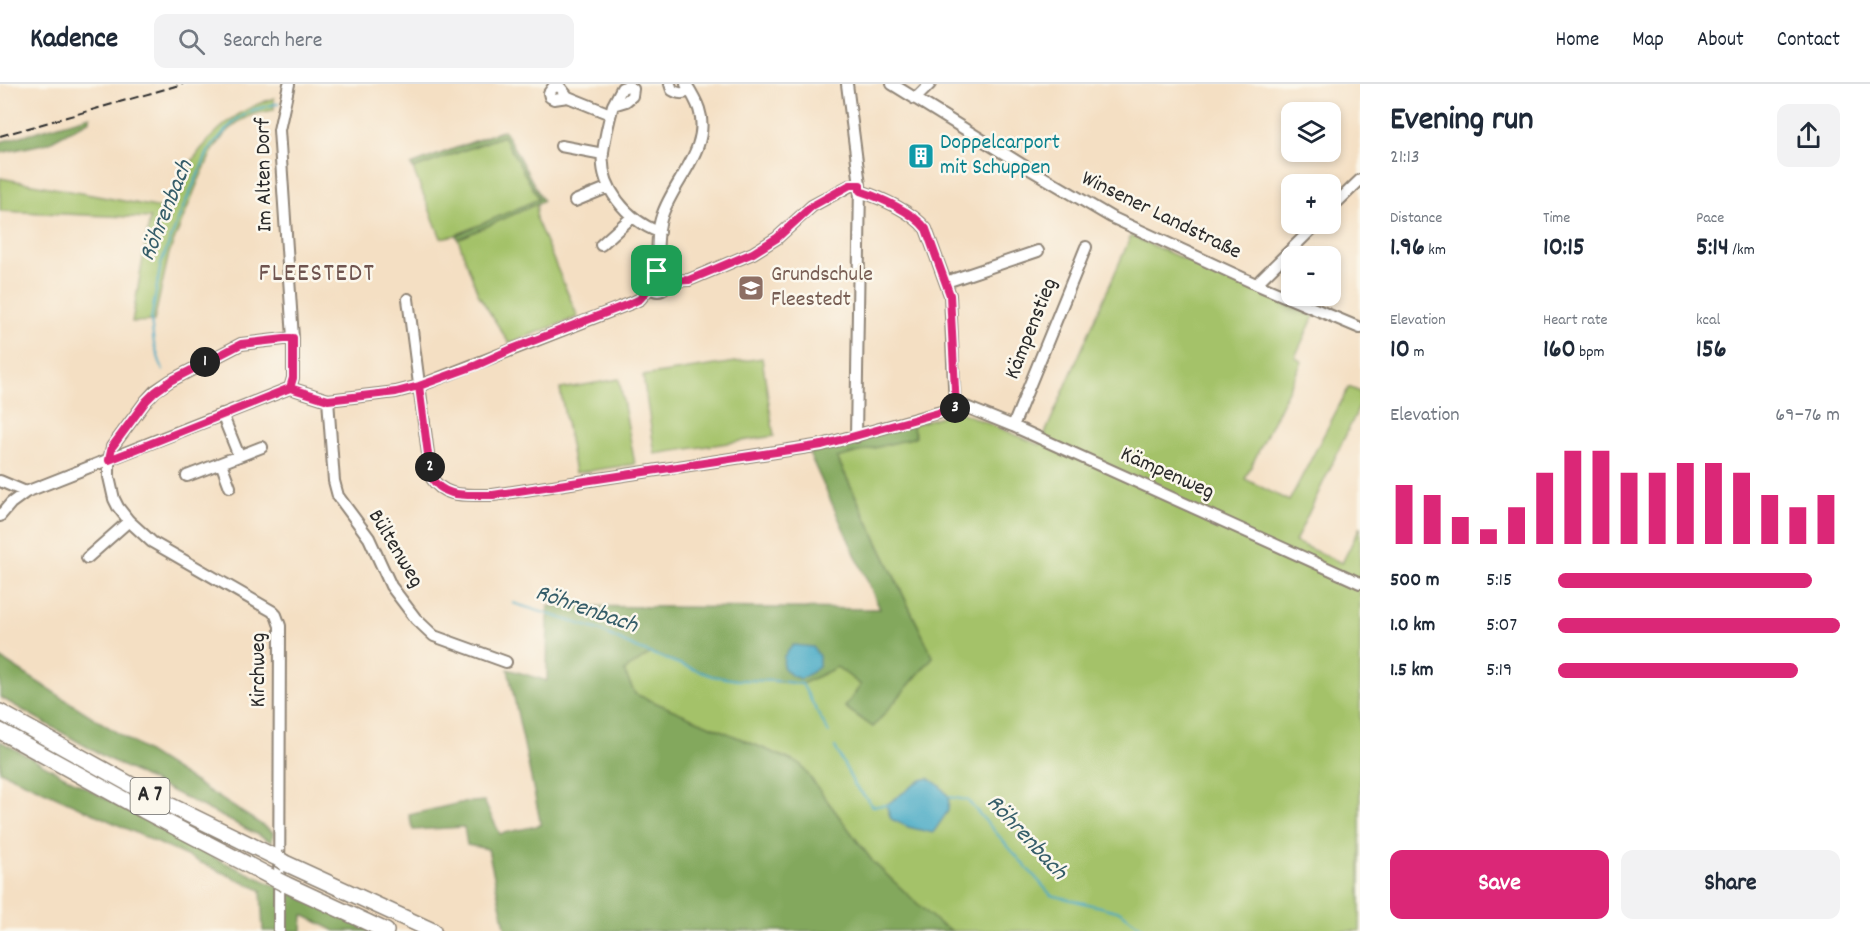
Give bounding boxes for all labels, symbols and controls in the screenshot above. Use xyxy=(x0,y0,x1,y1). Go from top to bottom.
search box xyxy=(154,14,574,68)
text: Kadence xyxy=(30,21,118,61)
icon: search xyxy=(175,25,208,58)
text: Search here xyxy=(223,26,322,57)
text: Home xyxy=(1555,26,1599,56)
text: Map xyxy=(1632,26,1664,56)
text: About xyxy=(1697,26,1744,56)
text: Contact xyxy=(1777,26,1840,56)
text: Evening run xyxy=(1390,98,1534,145)
map controls xyxy=(1281,102,1341,306)
button: layers xyxy=(1281,102,1341,162)
button: share xyxy=(1777,104,1840,167)
street label: Im Alten Dorf xyxy=(248,116,281,232)
place label: Doppelcarport mit Schuppen xyxy=(940,128,1060,184)
building icon: Doppelcarport mit Schuppen xyxy=(906,141,936,171)
text: 21:13 xyxy=(1390,144,1420,172)
water label: Röhrenbach xyxy=(131,154,203,267)
street label: Winsener Landstraße xyxy=(1076,164,1246,268)
button: + xyxy=(1281,174,1341,234)
text: Distance xyxy=(1390,207,1442,230)
text: Time xyxy=(1543,207,1570,230)
text: Pace xyxy=(1696,207,1724,230)
text: 1.96 xyxy=(1390,230,1425,267)
text: 10:15 xyxy=(1543,230,1585,267)
text: 5:14 xyxy=(1696,230,1729,267)
text: km xyxy=(1425,239,1446,262)
text: /km xyxy=(1729,239,1755,262)
pin xyxy=(631,245,682,296)
button: − xyxy=(1281,246,1341,306)
icon: arrive xyxy=(640,254,673,287)
district label: FLEESTEDT xyxy=(259,256,375,293)
place label: Grundschule Fleestedt xyxy=(771,260,873,316)
school or university icon: Grundschule Fleestedt xyxy=(736,273,766,303)
street label: Kämpenstieg xyxy=(998,274,1066,384)
text: Elevation xyxy=(1390,309,1446,332)
text: Heart rate xyxy=(1543,309,1608,332)
text: kcal xyxy=(1696,309,1720,332)
text: 10 xyxy=(1390,332,1410,369)
text: 160 xyxy=(1543,332,1576,369)
text: 156 xyxy=(1696,332,1726,369)
text: m xyxy=(1410,341,1425,364)
text: bpm xyxy=(1576,341,1605,364)
pin: 1 xyxy=(190,347,220,377)
text: 1 xyxy=(203,350,207,373)
pin: 3 xyxy=(940,393,970,423)
text: 3 xyxy=(951,396,959,419)
text: Elevation xyxy=(1390,402,1460,430)
text: 69–76 m xyxy=(1775,402,1840,430)
street label: Kämpenweg xyxy=(1115,440,1219,508)
pin: 2 xyxy=(415,452,445,482)
text: 2 xyxy=(427,455,434,478)
street label: Bültenweg xyxy=(359,504,431,594)
text: 500 m xyxy=(1390,567,1439,595)
text: 5:15 xyxy=(1486,567,1512,595)
water label: Röhrenbach xyxy=(530,577,643,644)
text: 1.0 km xyxy=(1390,612,1435,640)
text: 5:07 xyxy=(1486,612,1517,640)
street label: Kirchweg xyxy=(244,633,275,707)
text: 1.5 km xyxy=(1390,657,1433,685)
text: 5:19 xyxy=(1486,657,1512,685)
road number: A 7 xyxy=(130,778,170,814)
water label: Röhrenbach xyxy=(977,788,1075,889)
button: Save xyxy=(1390,850,1609,919)
button: Share xyxy=(1621,850,1840,919)

